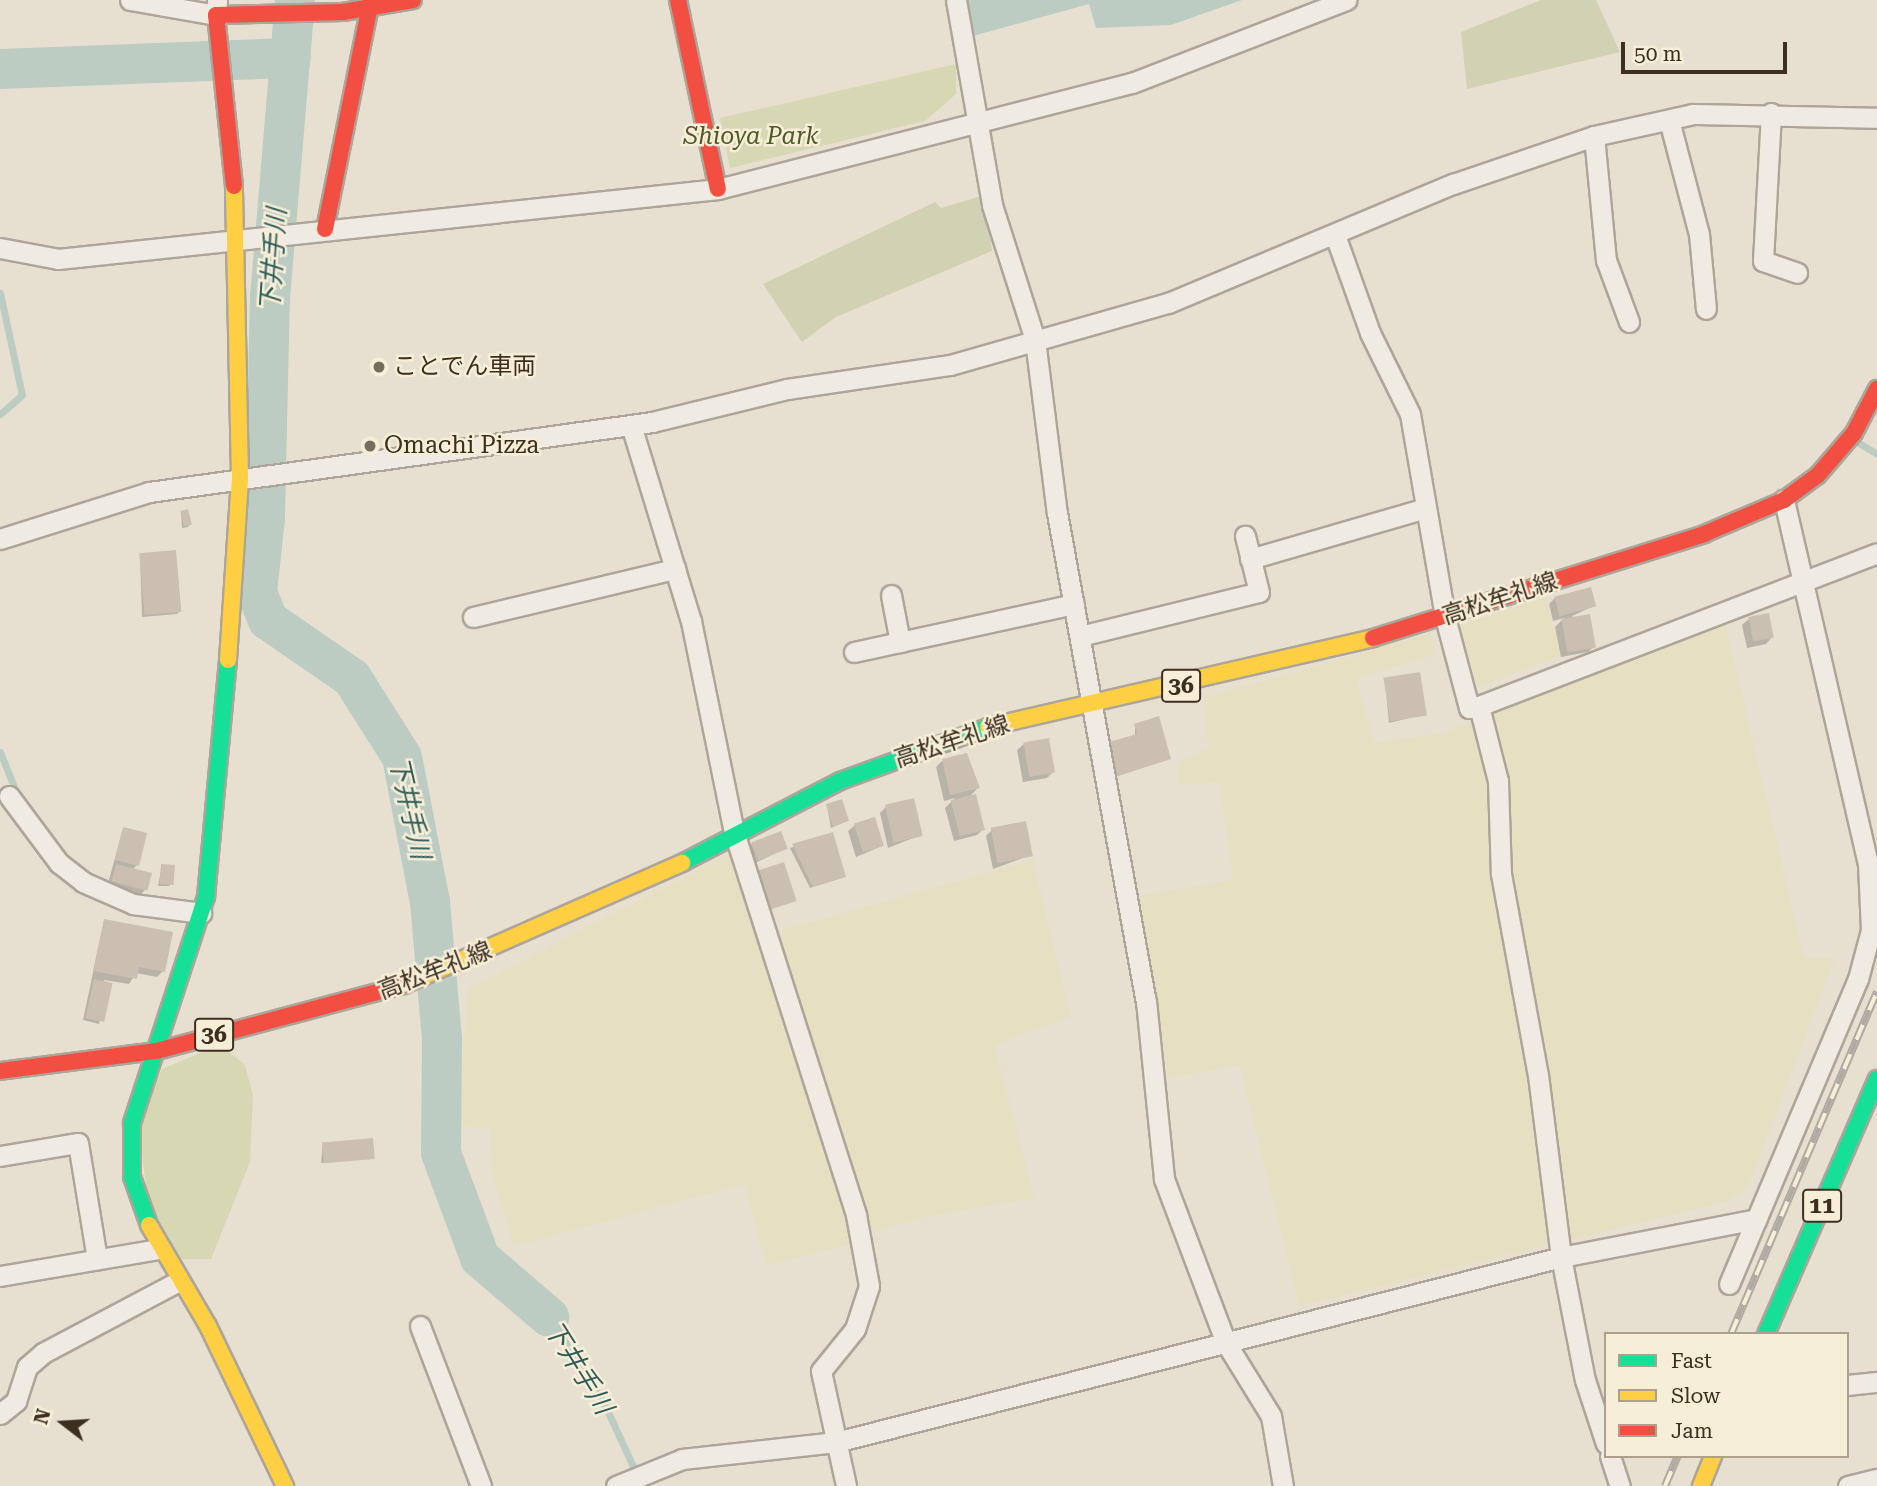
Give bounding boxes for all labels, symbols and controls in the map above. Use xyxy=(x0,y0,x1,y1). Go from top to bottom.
scale bar xyxy=(1625,28,1791,72)
text: 50 m xyxy=(1634,42,1682,66)
park label: Shioya Park xyxy=(683,123,819,151)
water label: 下井手川 xyxy=(255,207,293,313)
place label: ことでん車両 xyxy=(393,353,537,381)
marker: ことでん車両 xyxy=(371,359,387,375)
place label: Omachi Pizza xyxy=(384,432,539,460)
marker: Omachi Pizza xyxy=(362,438,378,454)
street label: 高松牟礼線 xyxy=(1438,567,1562,631)
road number: 36 xyxy=(1160,666,1202,706)
street label: 高松牟礼線 xyxy=(890,710,1014,774)
water label: 下井手川 xyxy=(382,754,436,862)
street label: 高松牟礼線 xyxy=(374,936,496,1006)
road number: 36 xyxy=(193,1016,235,1054)
road number: 11 xyxy=(1801,1186,1843,1226)
water label: 下井手川 xyxy=(537,1316,619,1420)
legend xyxy=(1604,1332,1849,1458)
text: Fast xyxy=(1671,1349,1712,1373)
text: Slow xyxy=(1671,1384,1720,1408)
north arrow xyxy=(28,1388,98,1458)
text: N xyxy=(29,1406,56,1427)
text: Jam xyxy=(1671,1419,1713,1443)

